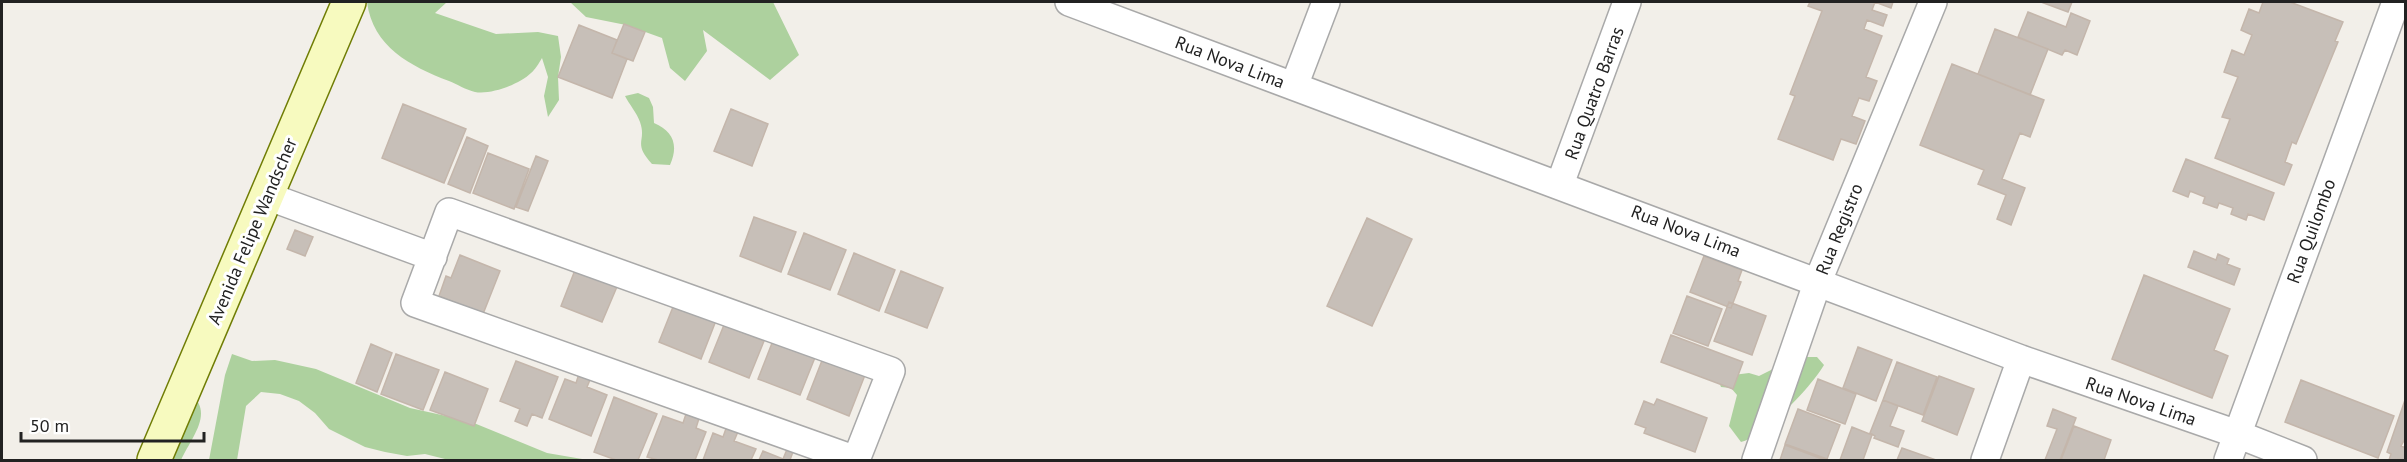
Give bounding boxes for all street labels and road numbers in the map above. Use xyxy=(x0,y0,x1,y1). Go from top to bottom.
street label: Rua Quatro Barras xyxy=(1559,23,1629,163)
street label: Rua Nova Lima xyxy=(1172,31,1288,93)
street label: Avenida Felipe Wandscher xyxy=(202,134,302,328)
street label: Rua Quilombo xyxy=(2281,176,2341,286)
street label: Rua Registro xyxy=(1810,180,1868,278)
street label: Rua Nova Lima xyxy=(1628,200,1744,262)
street label: Rua Nova Lima xyxy=(2083,371,2199,431)

